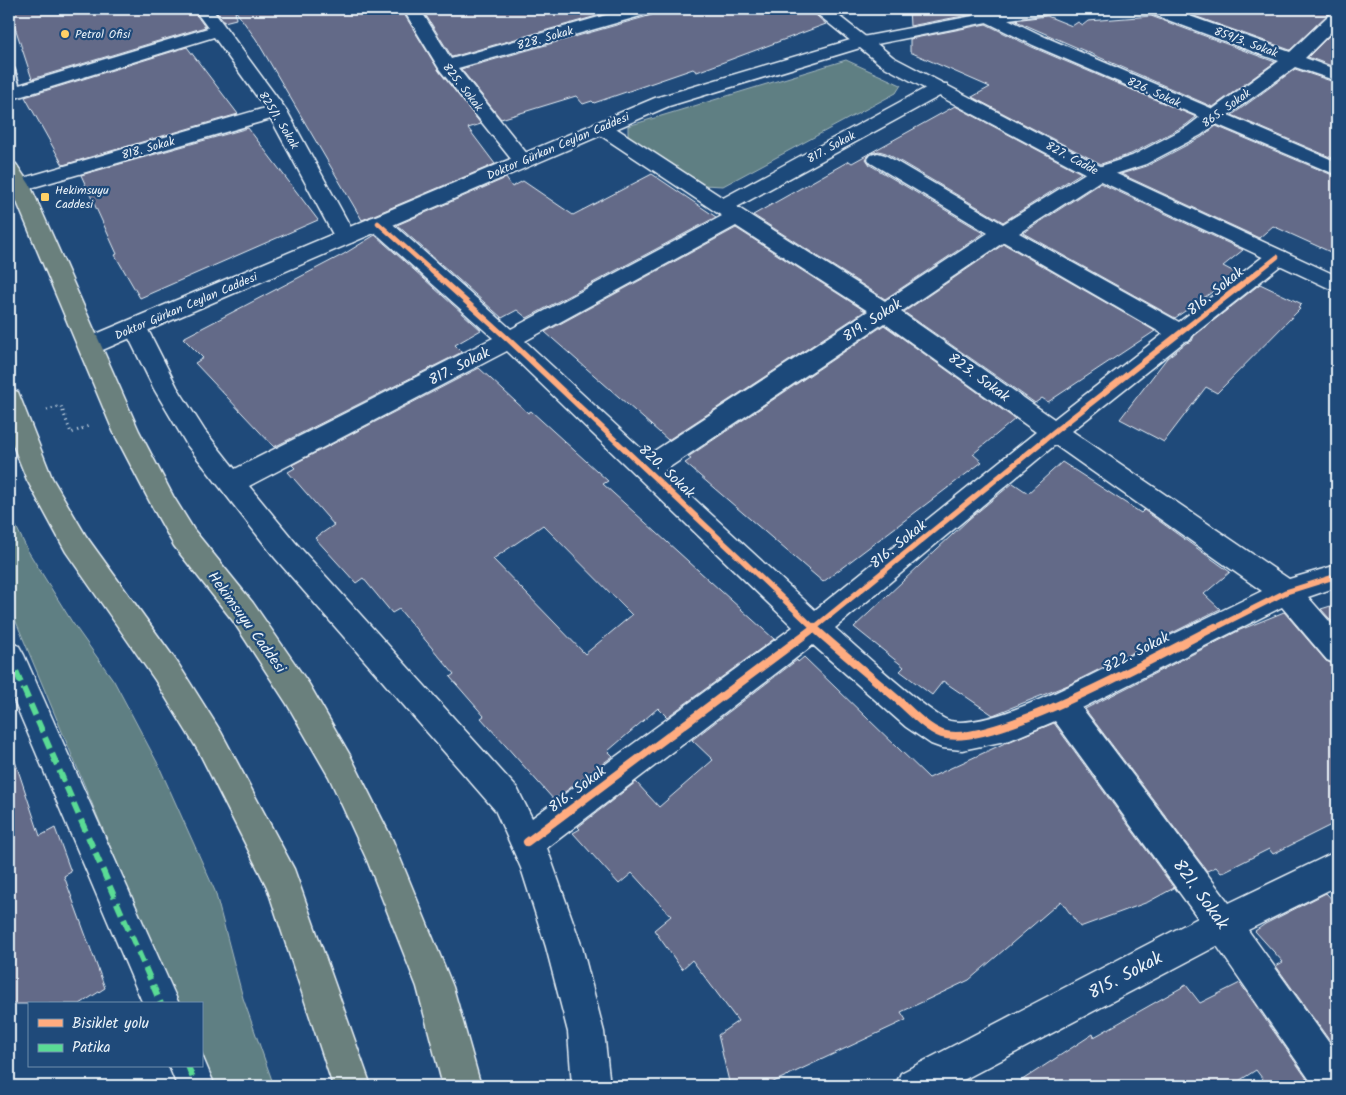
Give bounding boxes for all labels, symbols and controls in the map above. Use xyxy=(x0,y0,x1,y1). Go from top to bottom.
street label: 828. Sokak xyxy=(515,21,576,56)
street label: 859/3. Sokak xyxy=(1211,22,1281,63)
place label: Petrol Ofisi xyxy=(75,25,132,44)
marker: Petrol Ofisi xyxy=(59,28,71,40)
street label: 825. Sokak xyxy=(438,59,488,116)
street label: 826. Sokak xyxy=(1124,72,1184,113)
street label: 865. Sokak xyxy=(1198,84,1255,133)
street label: 825/1. Sokak xyxy=(253,88,304,153)
street label: Doktor Gürkan Ceylan Caddesi xyxy=(484,107,634,185)
street label: 817. Sokak xyxy=(804,126,859,169)
street label: 818. Sokak xyxy=(119,132,177,165)
street label: 827. Cadde xyxy=(1042,137,1102,181)
place label: Hekimsuyu Caddesi xyxy=(55,181,109,214)
marker: Hekimsuyu Caddesi xyxy=(39,191,51,203)
street label: 816. Sokak xyxy=(1182,261,1250,322)
street label: Doktor Gürkan Ceylan Caddesi xyxy=(112,267,262,345)
street label: 819. Sokak xyxy=(838,292,908,349)
street label: 817. Sokak xyxy=(425,341,495,393)
street label: 823. Sokak xyxy=(942,347,1015,409)
street label: 820. Sokak xyxy=(632,439,701,505)
street label: 816. Sokak xyxy=(865,514,933,575)
street label: Hekimsuyu Caddesi xyxy=(201,567,292,680)
street label: 822. Sokak xyxy=(1099,625,1175,680)
street label: 816. Sokak xyxy=(543,759,613,820)
street label: 821. Sokak xyxy=(1164,853,1236,937)
street label: 815. Sokak xyxy=(1083,944,1169,1008)
legend xyxy=(28,1002,202,1068)
text: Bisiklet yolu xyxy=(72,1012,149,1036)
text: Patika xyxy=(72,1036,111,1060)

